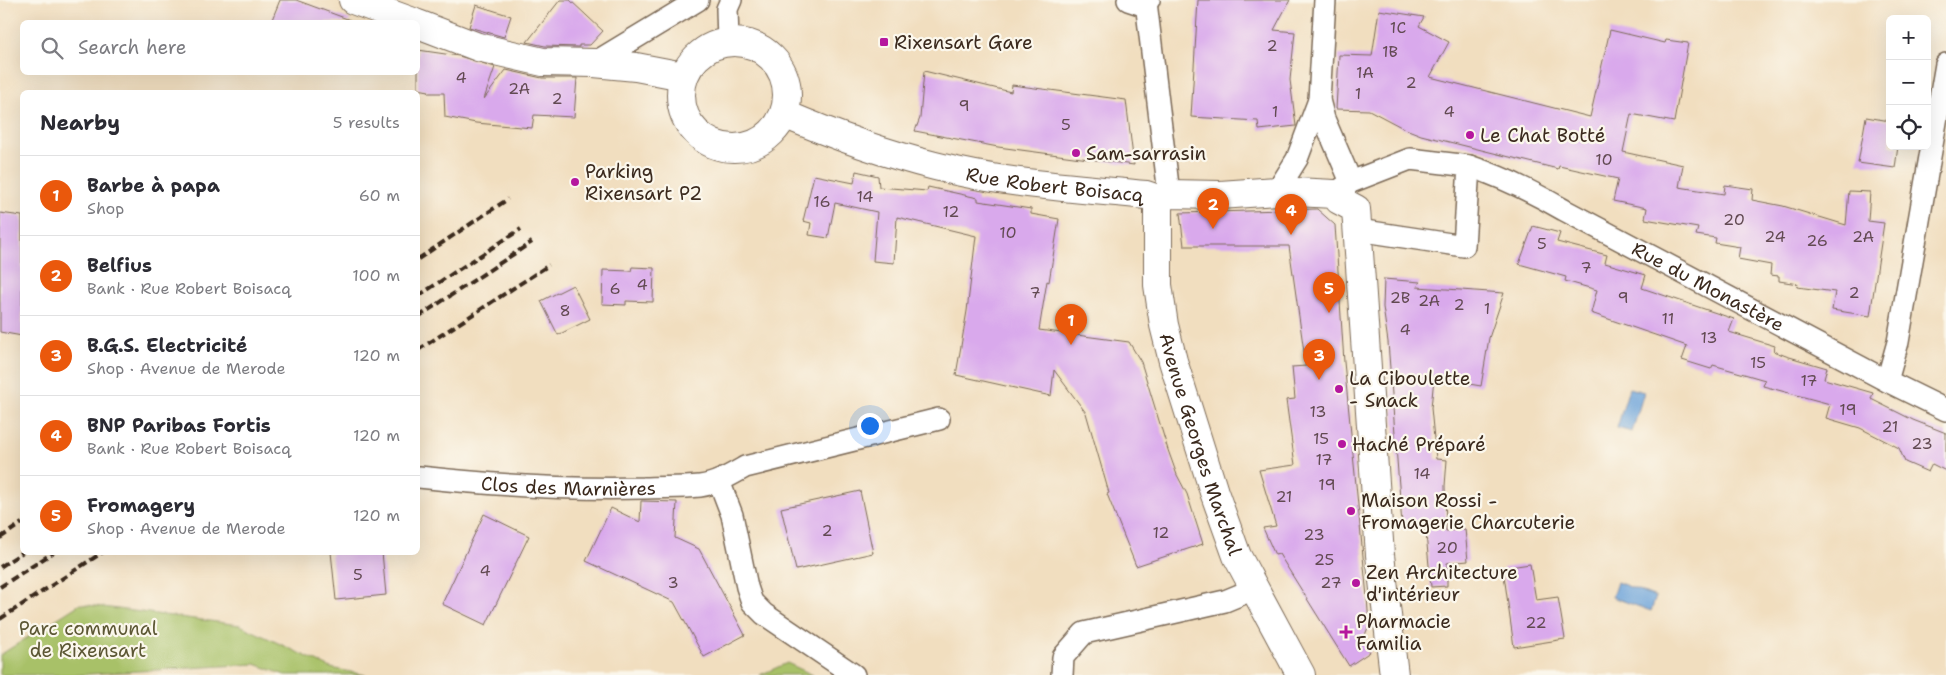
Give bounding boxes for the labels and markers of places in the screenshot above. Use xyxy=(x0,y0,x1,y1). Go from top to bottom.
place label: Rixensart Gare xyxy=(894,30,1033,55)
marker: Rixensart Gare xyxy=(878,36,890,48)
place label: Le Chat Botté xyxy=(1480,123,1606,148)
marker: Le Chat Botté xyxy=(1464,129,1476,141)
place label: Sam-sarrasin xyxy=(1086,141,1206,166)
marker: Sam-sarrasin xyxy=(1070,147,1082,159)
place label: Parking Rixensart P2 xyxy=(585,159,702,206)
marker: Parking Rixensart P2 xyxy=(569,176,581,188)
pin: 2 xyxy=(1197,188,1229,229)
pin: 4 xyxy=(1275,194,1307,235)
pin: 5 xyxy=(1313,272,1345,313)
pin: 1 xyxy=(1055,304,1087,345)
pin: 3 xyxy=(1303,339,1335,380)
place label: La Ciboulette - Snack xyxy=(1349,366,1471,413)
marker: La Ciboulette - Snack xyxy=(1333,383,1345,395)
place label: Haché Préparé xyxy=(1352,432,1486,457)
marker: Haché Préparé xyxy=(1336,438,1348,450)
place label: Maison Rossi - Fromagerie Charcuterie xyxy=(1361,488,1575,535)
marker: Maison Rossi - Fromagerie Charcuterie xyxy=(1345,505,1357,517)
place label: Zen Architecture d'intérieur xyxy=(1366,560,1518,607)
marker: Zen Architecture d'intérieur xyxy=(1350,577,1362,589)
place label: Pharmacie Familia xyxy=(1356,609,1451,656)
marker: Pharmacie Familia xyxy=(1340,626,1352,638)

